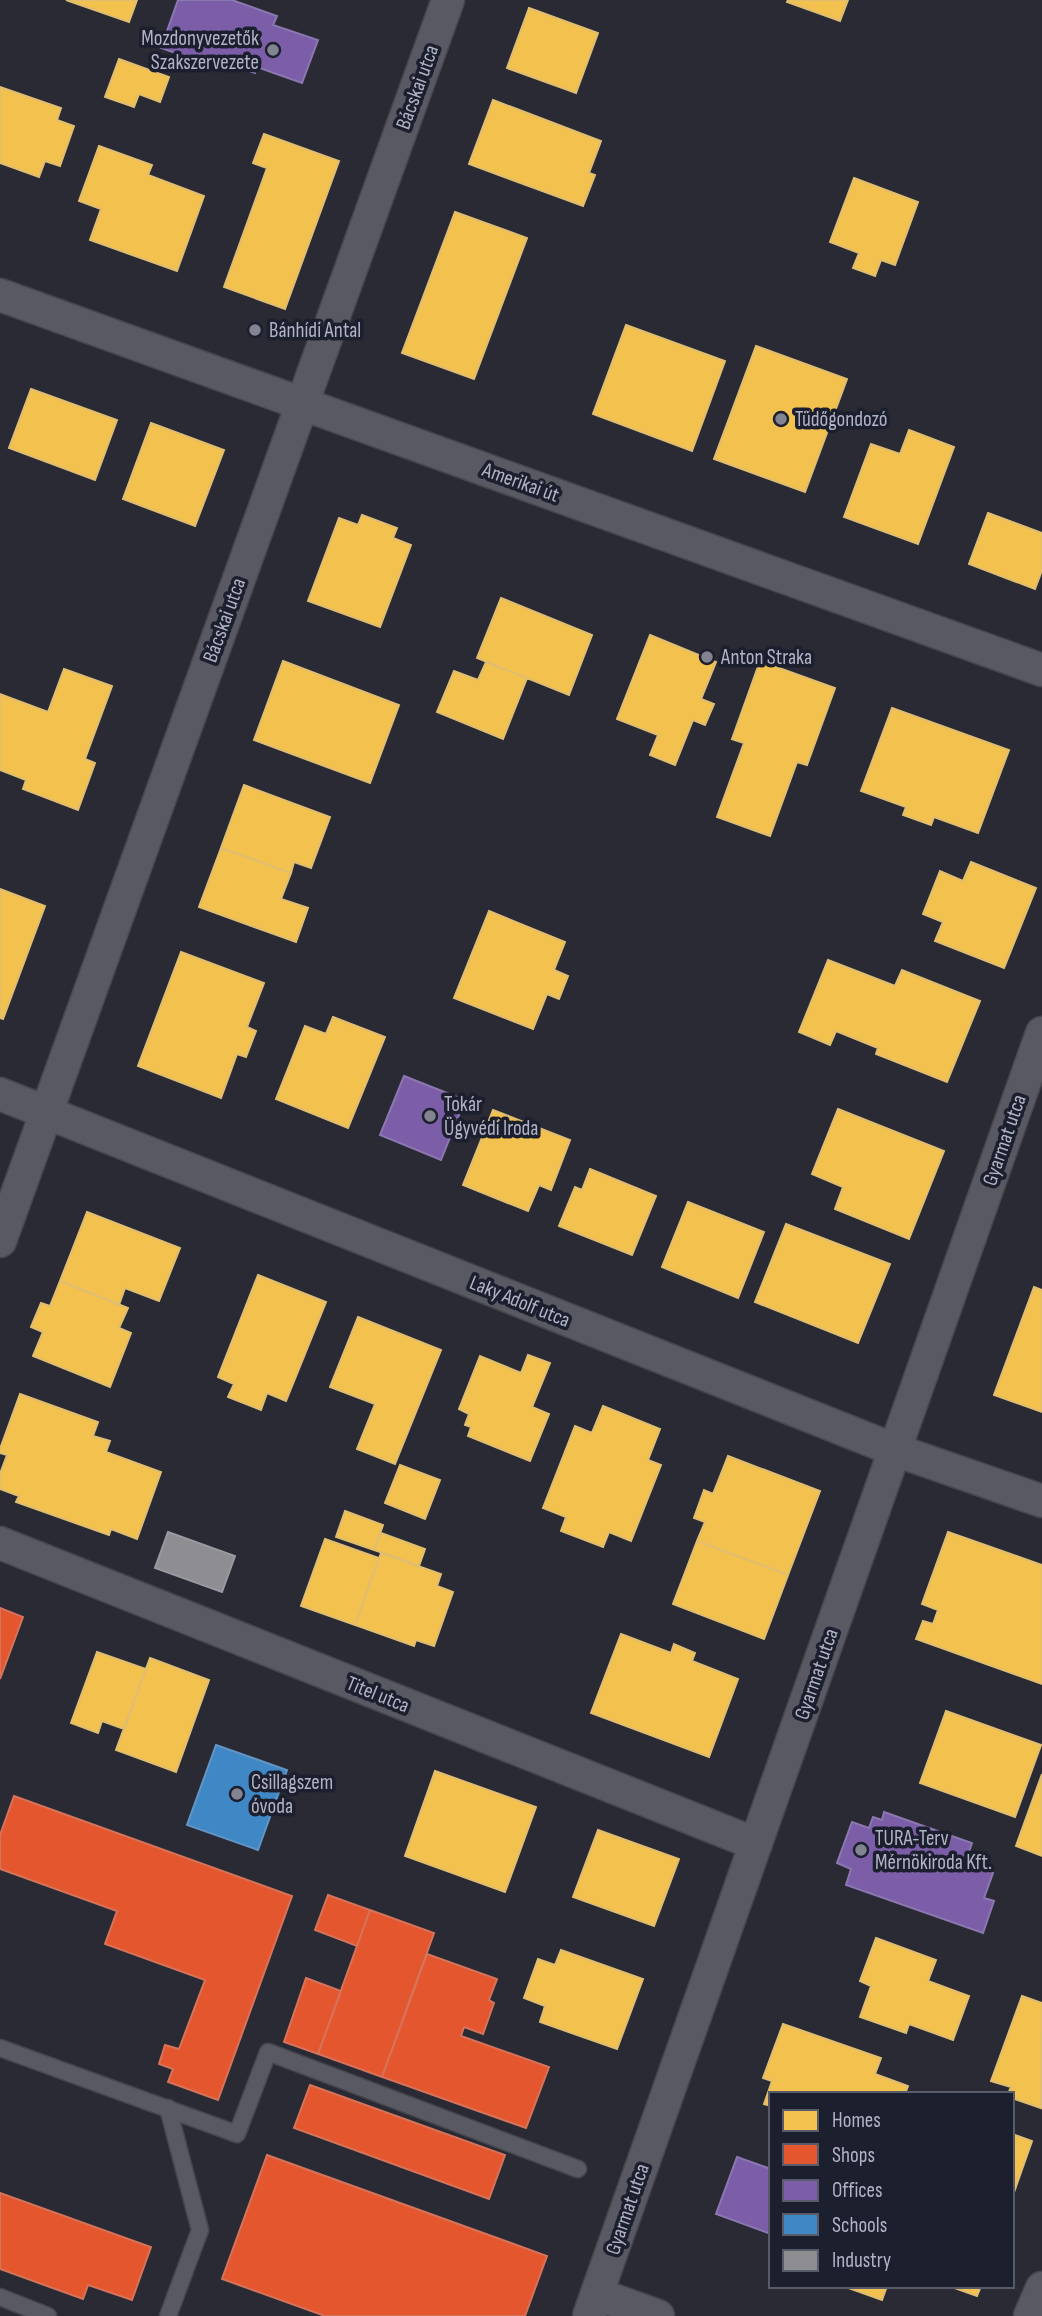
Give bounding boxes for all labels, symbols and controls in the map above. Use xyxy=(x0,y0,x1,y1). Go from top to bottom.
place label: Mozdonyvezetők Szakszervezete xyxy=(141,26,259,75)
marker: Mozdonyvezetők Szakszervezete xyxy=(265,42,281,58)
street label: Bácskai utca xyxy=(391,42,444,133)
place label: Bánhídi Antal xyxy=(269,318,361,343)
marker: Bánhídi Antal xyxy=(247,322,263,338)
place label: Tüdőgondozó xyxy=(795,407,887,432)
marker: Tüdőgondozó xyxy=(773,411,789,427)
street label: Amerikai út xyxy=(478,457,563,508)
street label: Bácskai utca xyxy=(198,575,251,666)
place label: Anton Straka xyxy=(720,645,812,670)
marker: Anton Straka xyxy=(699,649,715,665)
street label: Gyarmat utca xyxy=(977,1091,1032,1189)
place label: Tokár Ügyvédi Iroda xyxy=(444,1092,538,1141)
marker: Tokár Ügyvédi Iroda xyxy=(422,1108,438,1124)
street label: Laky Adolf utca xyxy=(466,1270,574,1333)
street label: Gyarmat utca xyxy=(789,1625,844,1723)
street label: Titel utca xyxy=(343,1671,413,1718)
place label: Csillagszem óvoda xyxy=(251,1770,333,1819)
marker: Csillagszem óvoda xyxy=(229,1786,245,1802)
place label: TURA-Terv Mérnökiroda Kft. xyxy=(875,1826,992,1875)
marker: TURA-Terv Mérnökiroda Kft. xyxy=(853,1842,869,1858)
legend xyxy=(769,2092,1014,2288)
text: Homes xyxy=(832,2108,881,2133)
text: Shops xyxy=(832,2143,875,2168)
street label: Gyarmat utca xyxy=(600,2160,655,2258)
text: Offices xyxy=(832,2178,883,2203)
text: Schools xyxy=(832,2213,887,2238)
text: Industry xyxy=(832,2248,891,2273)

